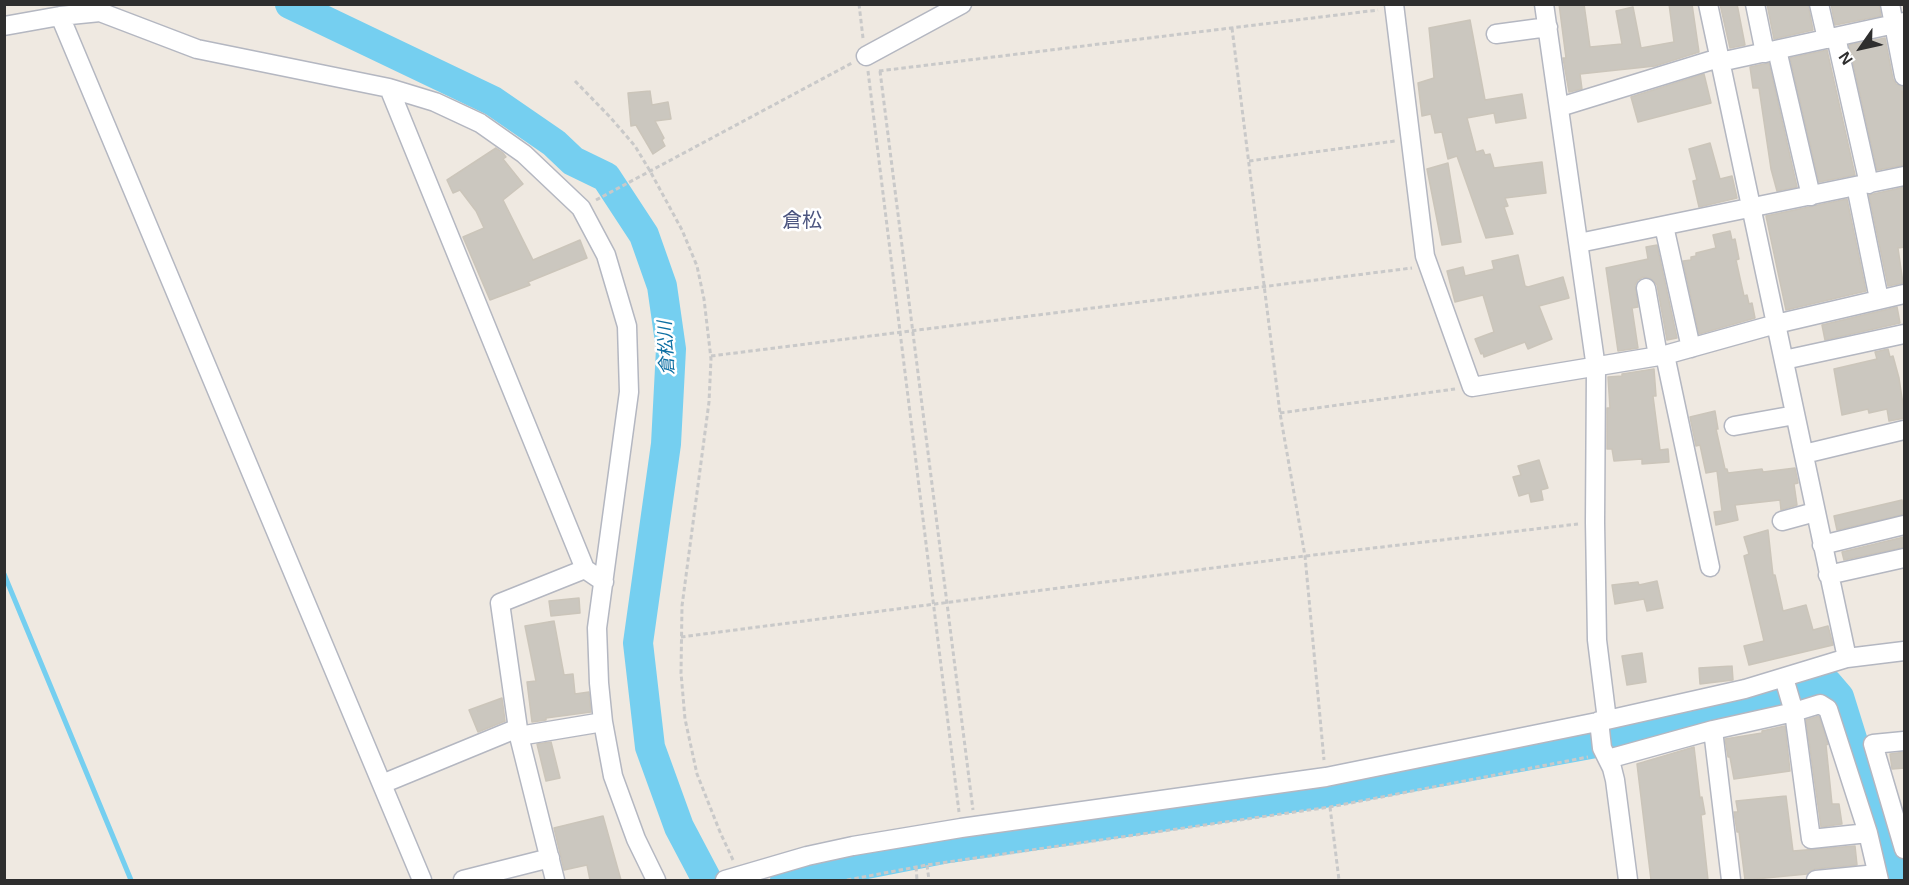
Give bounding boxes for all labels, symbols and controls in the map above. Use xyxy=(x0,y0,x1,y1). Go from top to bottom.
north arrow xyxy=(1831,18,1891,78)
text: N xyxy=(1835,49,1856,68)
district label: 倉松 xyxy=(782,209,822,233)
water label: 倉松川 xyxy=(655,320,679,376)

